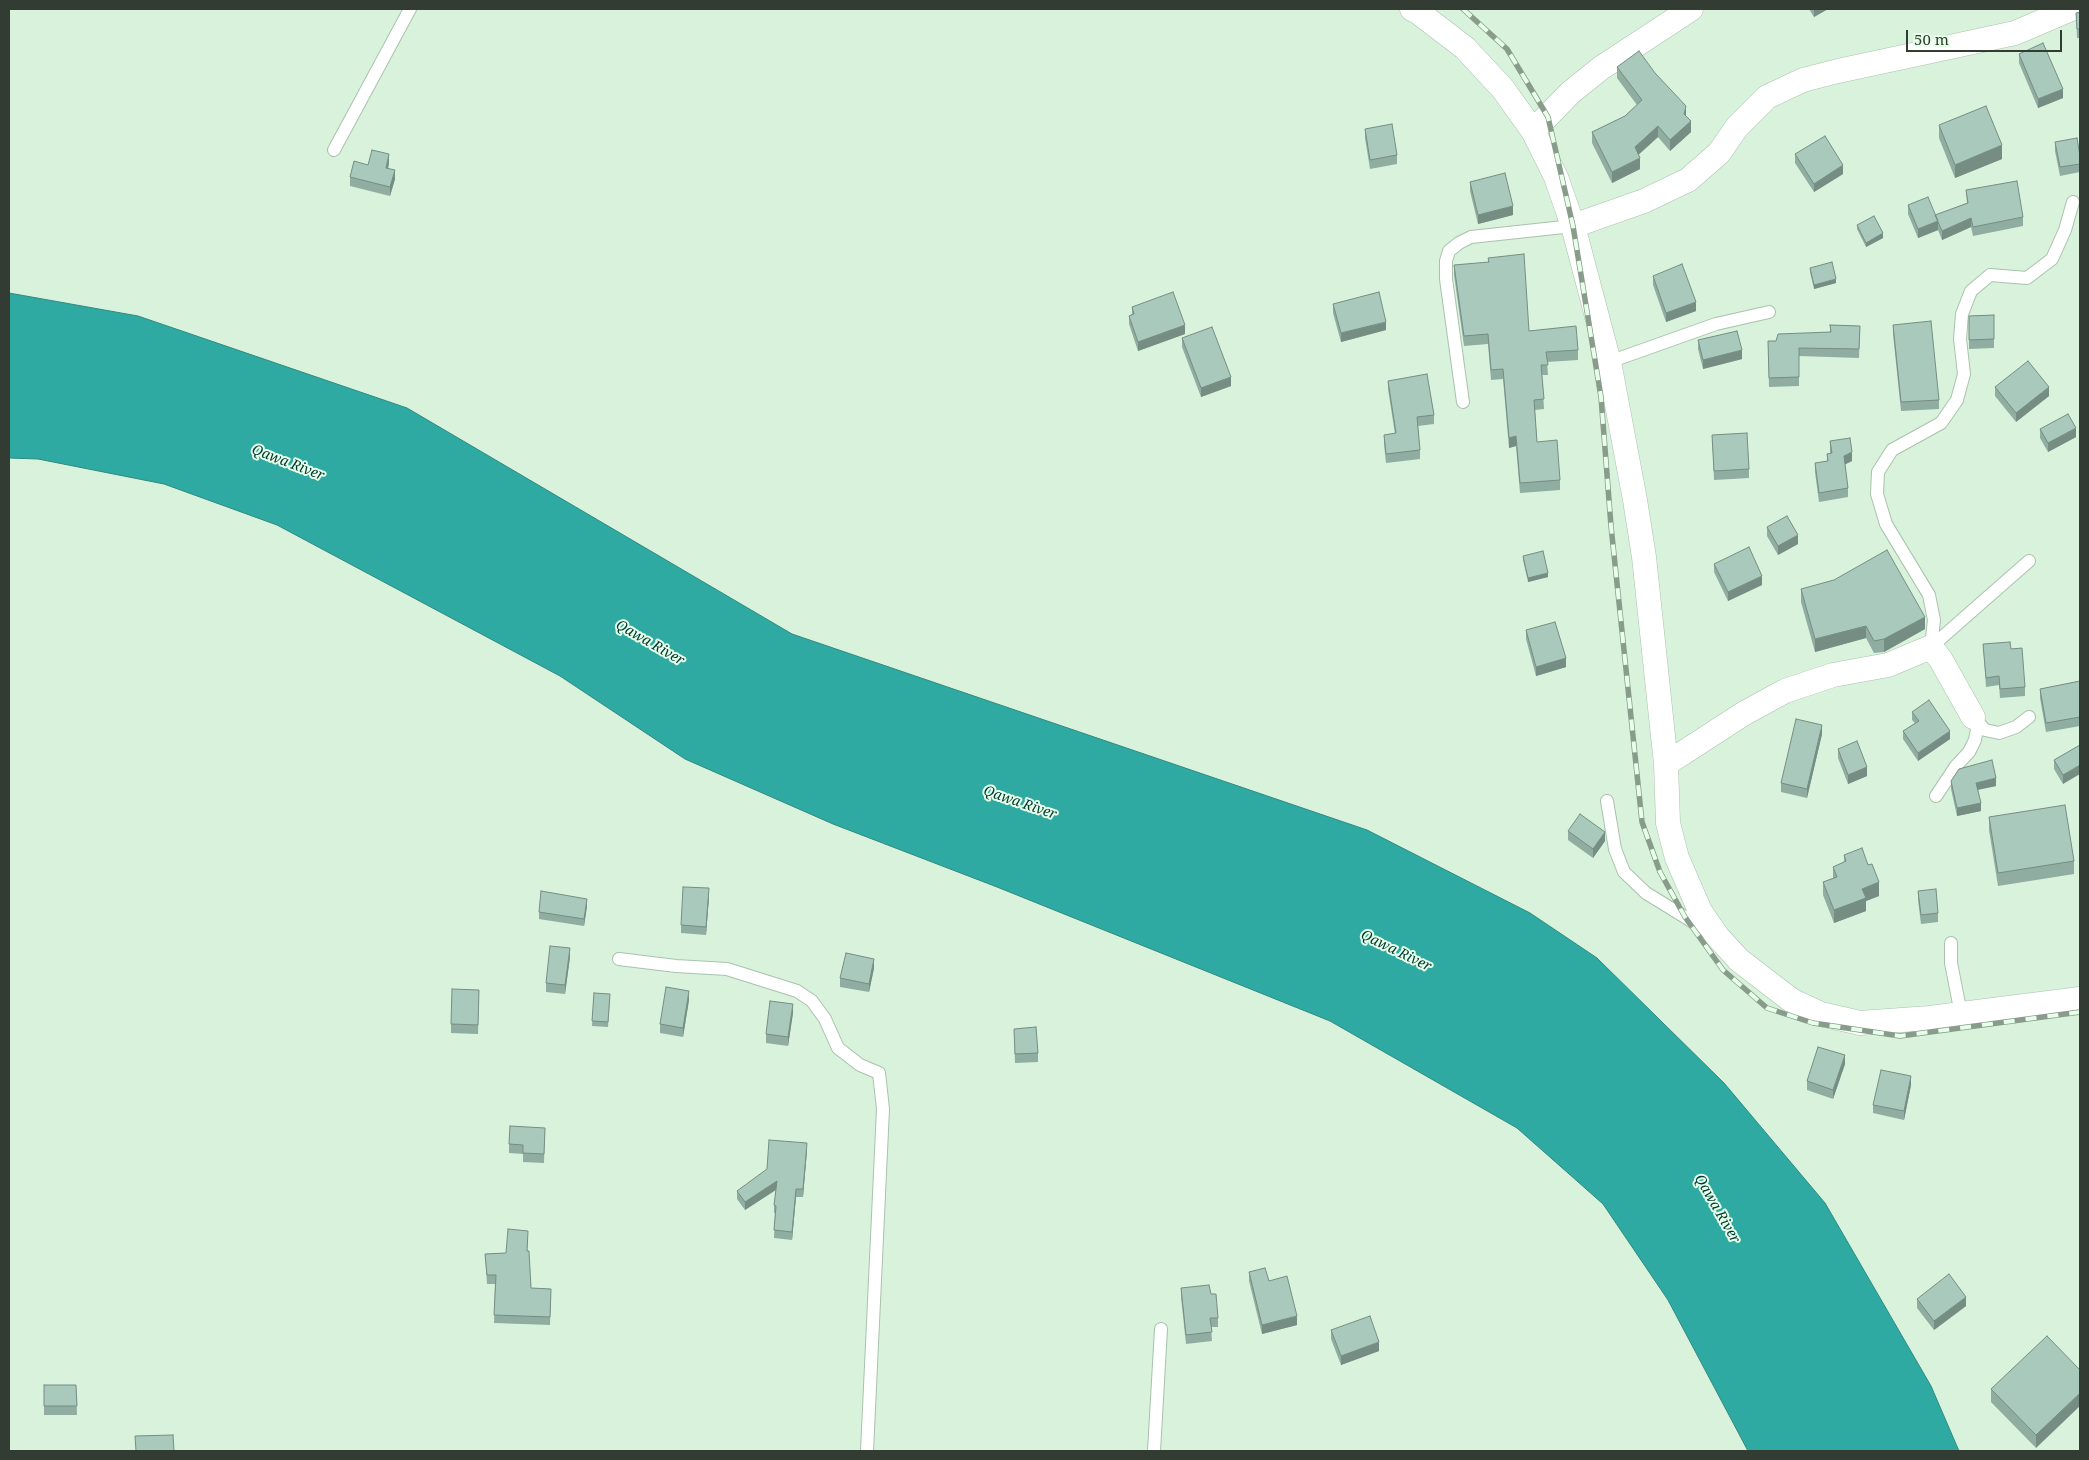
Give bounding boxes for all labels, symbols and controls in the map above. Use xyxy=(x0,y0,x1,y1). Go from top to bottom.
scale bar xyxy=(1909,20,2065,52)
text: 50 m xyxy=(1914,29,1949,49)
water label: Qawa River xyxy=(249,441,327,485)
water label: Qawa River xyxy=(613,617,687,669)
water label: Qawa River xyxy=(981,783,1059,823)
water label: Qawa River xyxy=(1358,927,1434,975)
water label: Qawa River xyxy=(1691,1172,1743,1246)

